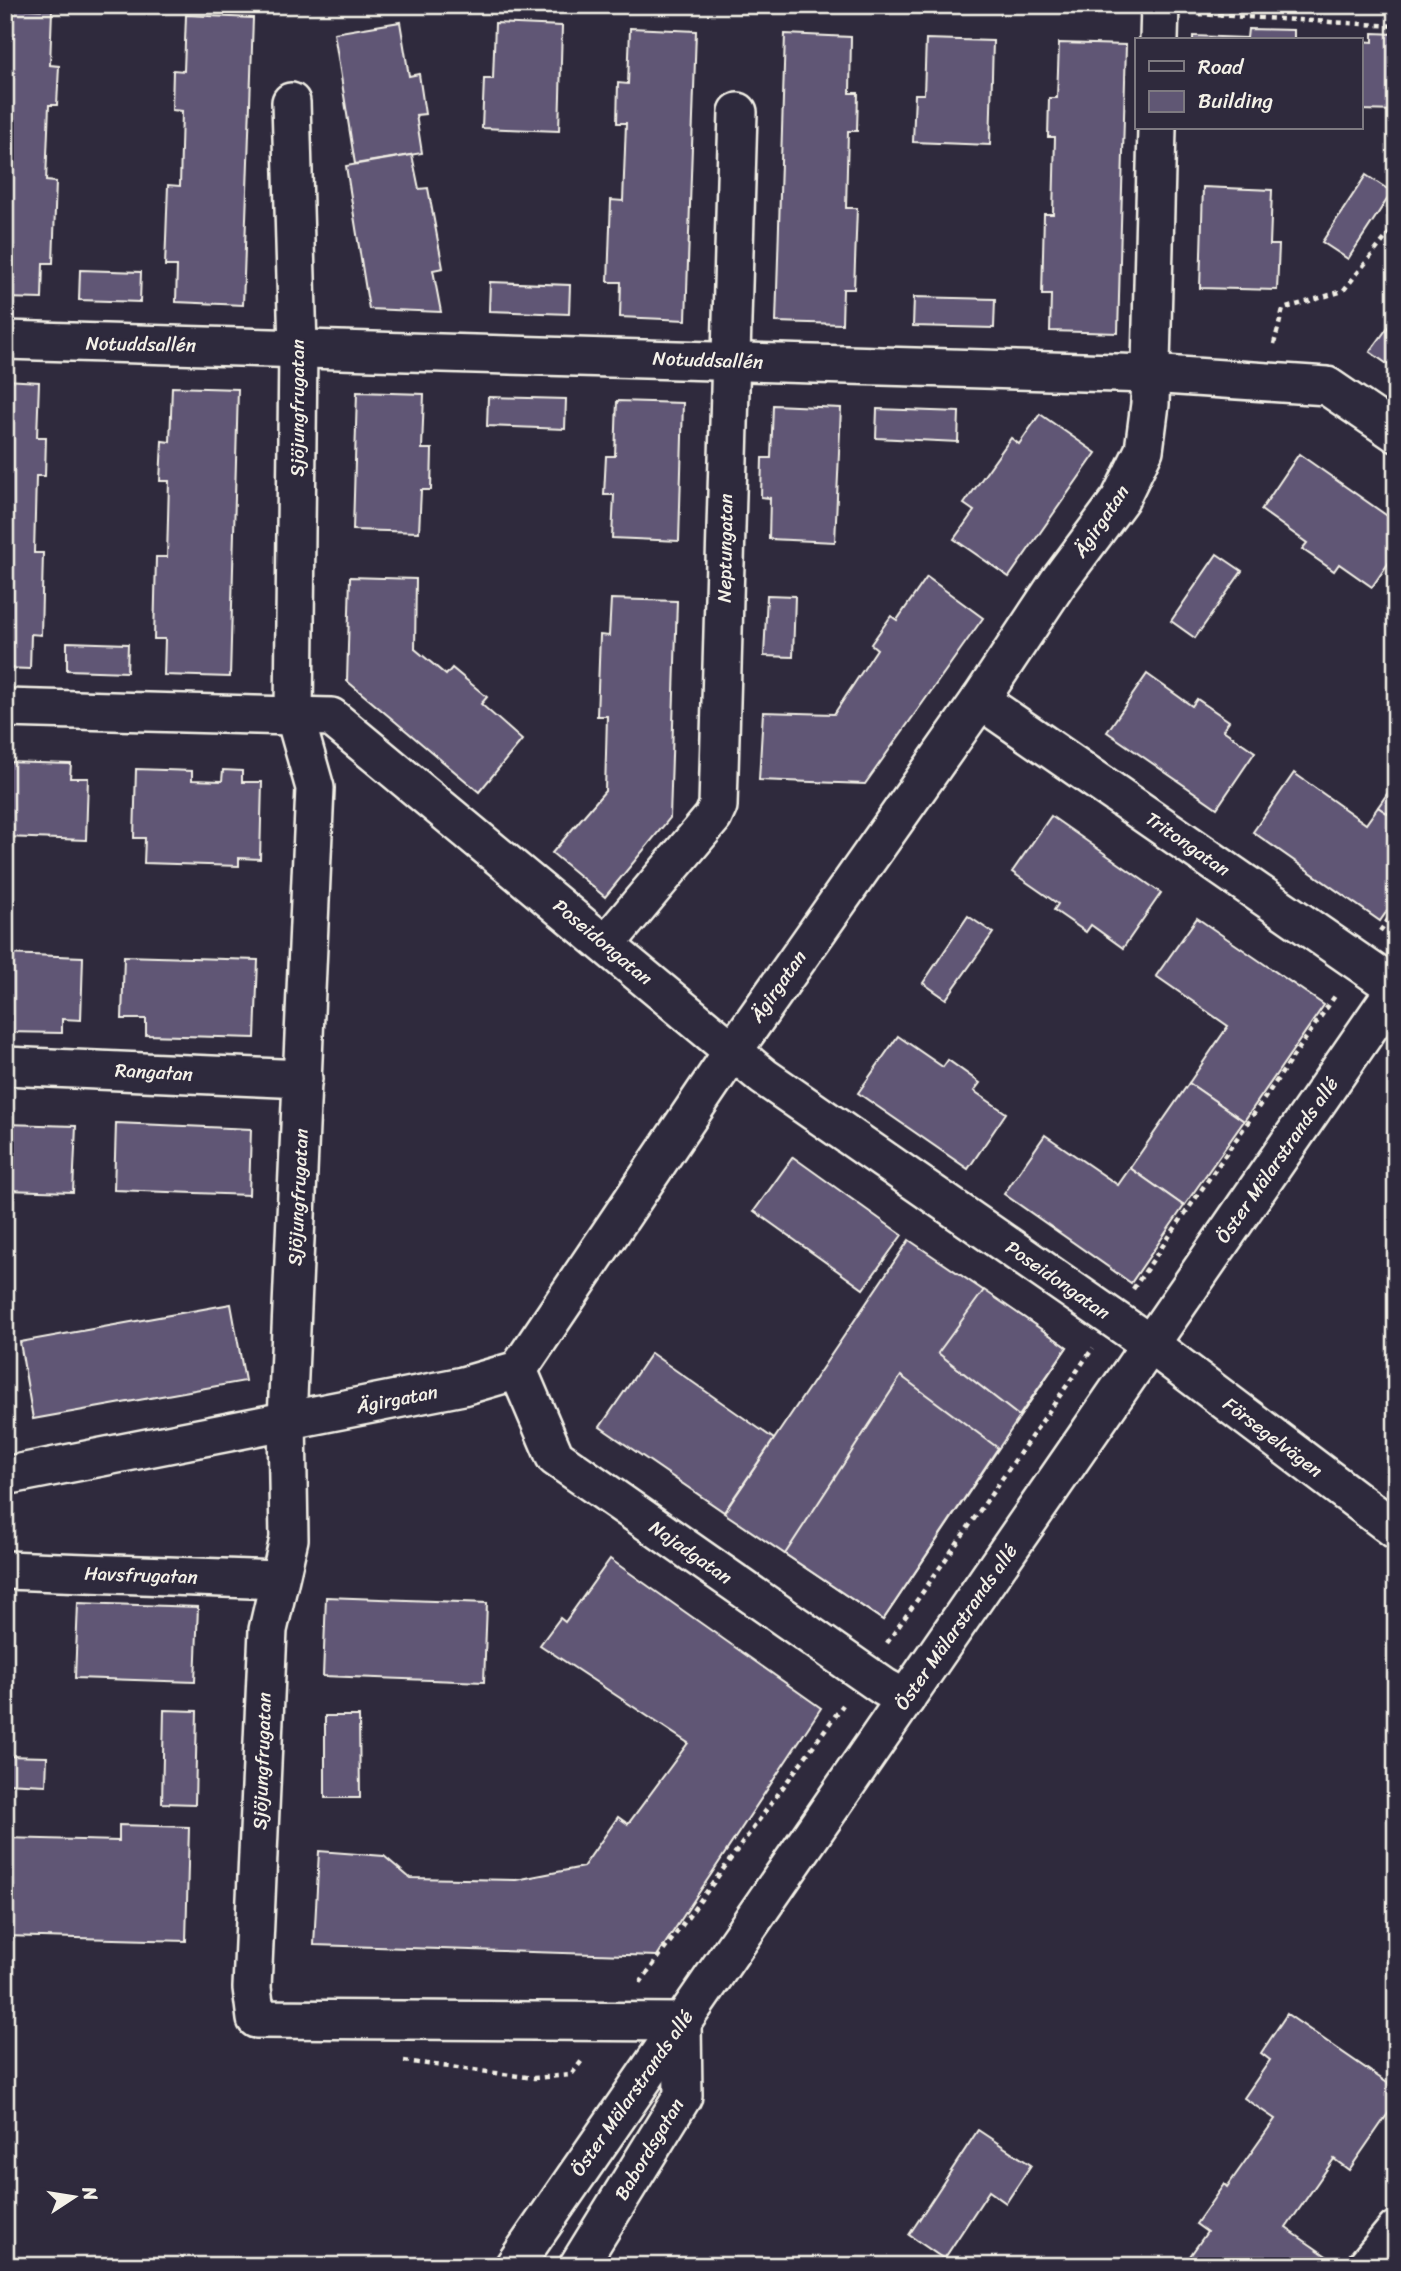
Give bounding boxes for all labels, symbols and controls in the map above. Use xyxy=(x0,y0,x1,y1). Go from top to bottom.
legend xyxy=(1135,38,1362,130)
text: Road xyxy=(1198,48,1245,86)
text: Building xyxy=(1198,82,1274,120)
street label: Notuddsallén xyxy=(85,327,197,361)
street label: Sjöjungfrugatan xyxy=(281,339,314,477)
street label: Notuddsallén xyxy=(652,342,764,378)
street label: Ägirgatan xyxy=(1064,478,1138,565)
street label: Neptungatan xyxy=(708,493,742,603)
street label: Tritongatan xyxy=(1139,803,1237,885)
street label: Poseidongatan xyxy=(546,890,660,994)
street label: Ägirgatan xyxy=(740,943,815,1030)
street label: Rangatan xyxy=(114,1053,194,1091)
street label: Öster Mälarstrands allé xyxy=(1207,1070,1347,1250)
street label: Sjöjungfrugatan xyxy=(278,1127,318,1267)
street label: Poseidongatan xyxy=(998,1231,1118,1329)
street label: Ägirgatan xyxy=(352,1375,441,1423)
street label: Försegelvägen xyxy=(1216,1388,1330,1486)
street label: Najadgatan xyxy=(642,1511,740,1593)
street label: Öster Mälarstrands allé xyxy=(886,1537,1026,1717)
street label: Havsfrugatan xyxy=(84,1557,198,1593)
street label: Sjöjungfrugatan xyxy=(243,1692,281,1830)
street label: Öster Mälarstrands allé xyxy=(562,2003,702,2183)
street label: Babordsgatan xyxy=(605,2091,693,2207)
north arrow xyxy=(38,2162,108,2232)
text: N xyxy=(72,2183,108,2204)

